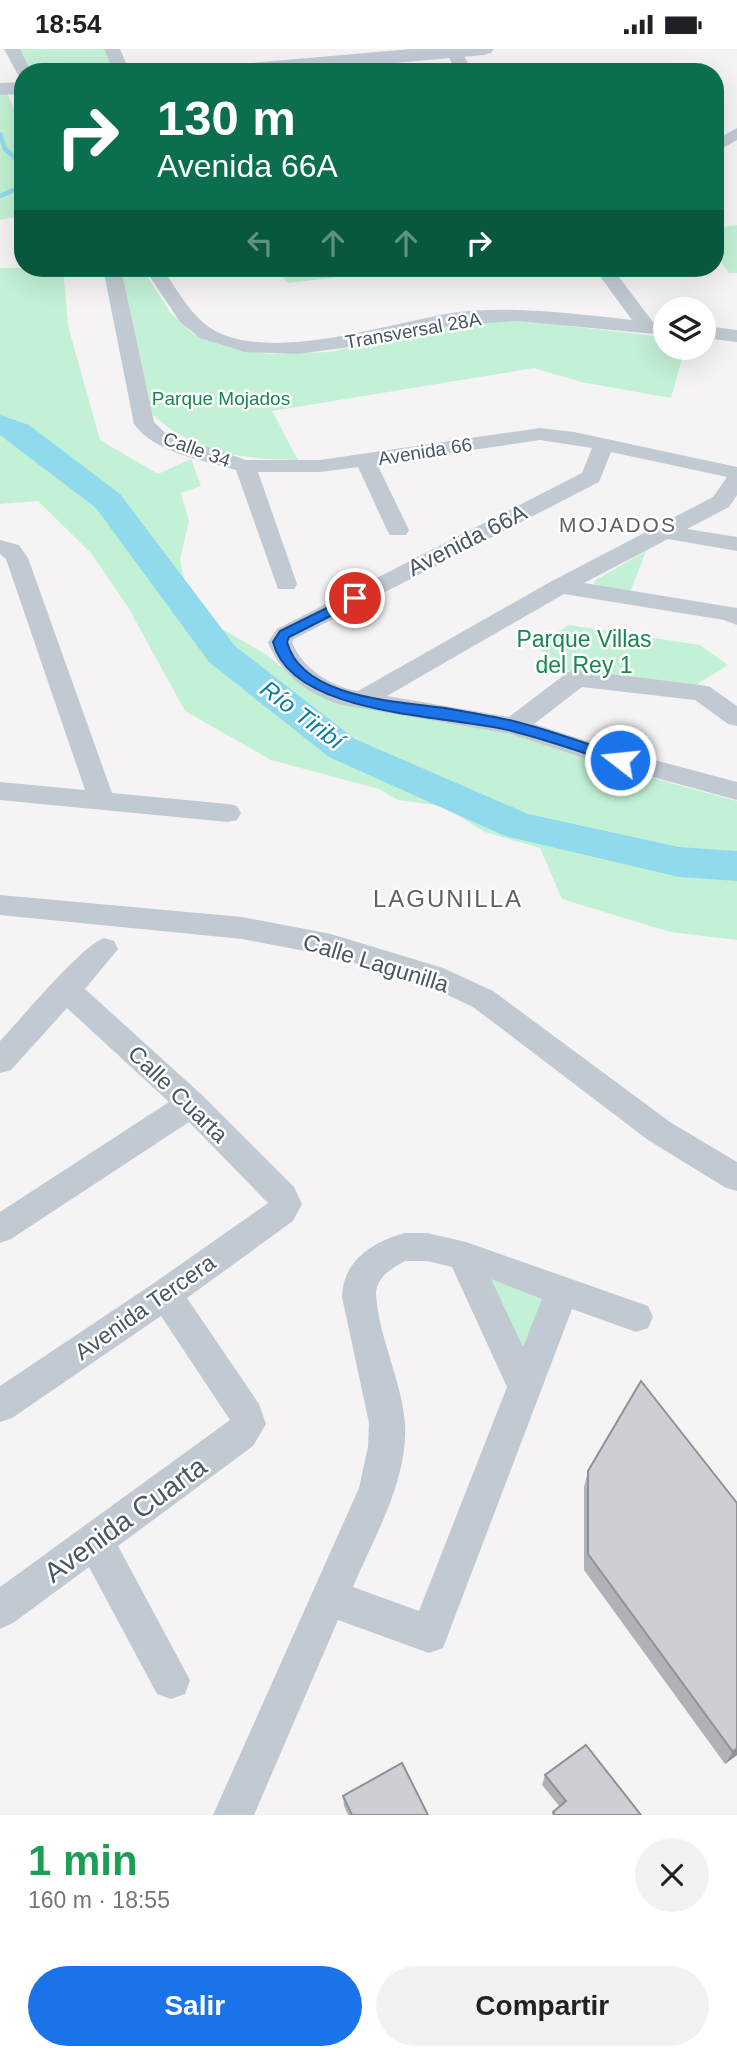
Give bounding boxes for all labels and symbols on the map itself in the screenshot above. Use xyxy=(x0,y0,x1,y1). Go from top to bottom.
street label: Transversal 28A xyxy=(343,308,483,353)
park label: Parque Mojados xyxy=(152,388,290,409)
street label: Calle 34 xyxy=(160,428,234,471)
street label: Avenida 66 xyxy=(377,434,474,469)
street label: Avenida 66A xyxy=(403,499,531,581)
district label: MOJADOS xyxy=(559,513,677,536)
pin xyxy=(325,568,385,628)
park label: Parque Villas del Rey 1 xyxy=(516,626,652,678)
water label: Río Tiribí xyxy=(255,675,351,756)
position arrow xyxy=(583,723,657,797)
district label: LAGUNILLA xyxy=(373,885,523,912)
street label: Calle Lagunilla xyxy=(300,929,452,998)
street label: Calle Cuarta xyxy=(123,1040,233,1148)
street label: Avenida Tercera xyxy=(70,1249,220,1365)
street label: Avenida Cuarta xyxy=(38,1450,213,1589)

